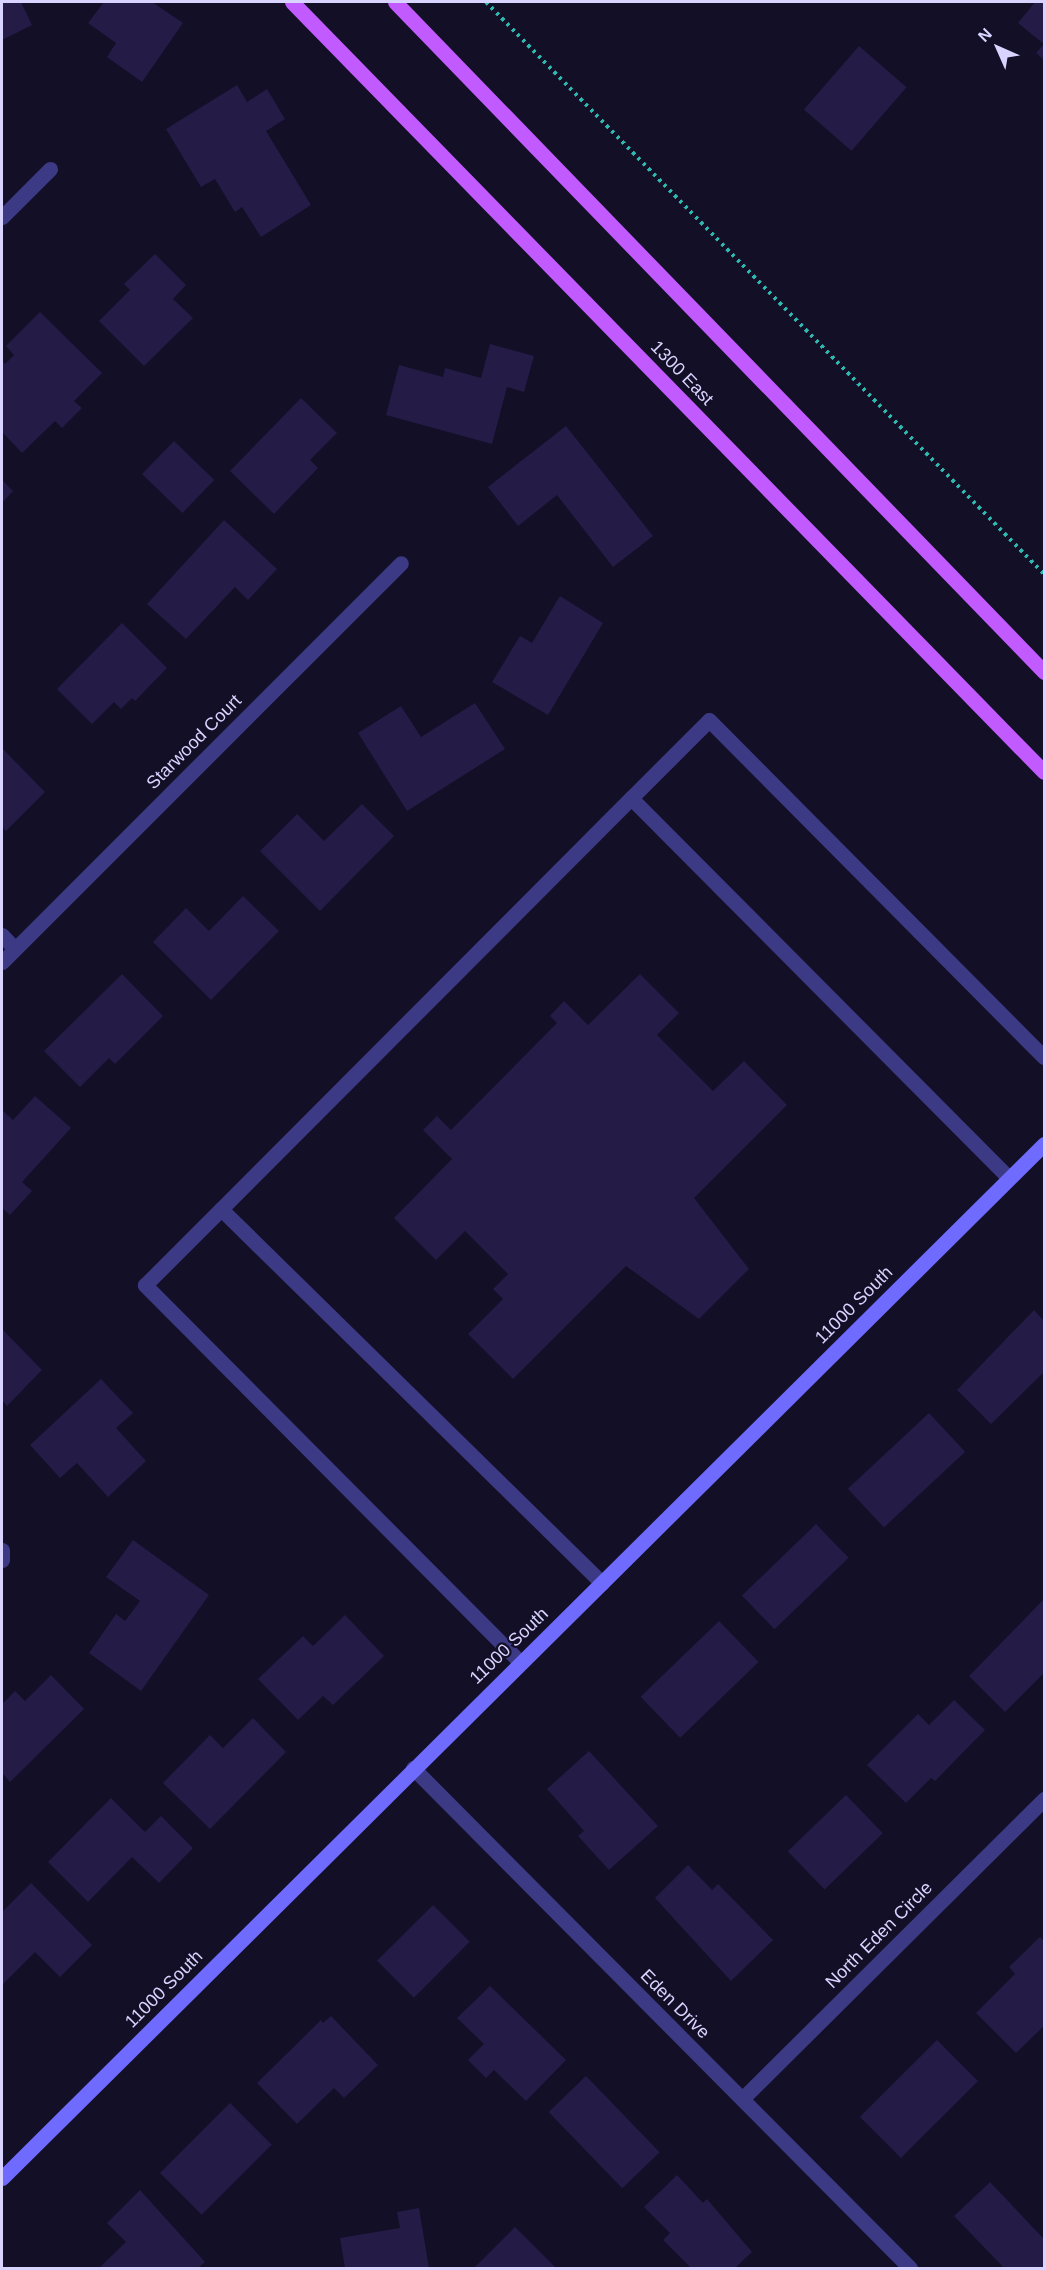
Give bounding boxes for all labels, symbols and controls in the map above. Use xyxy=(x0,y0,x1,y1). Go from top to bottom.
north arrow xyxy=(968,18,1028,78)
text: N xyxy=(975,25,995,45)
street label: 1300 East xyxy=(646,336,718,410)
street label: Starwood Court xyxy=(142,690,246,794)
street label: 11000 South xyxy=(811,1262,897,1348)
street label: 11000 South xyxy=(465,1603,553,1689)
street label: North Eden Circle xyxy=(821,1877,937,1993)
street label: 11000 South xyxy=(121,1946,207,2032)
street label: Eden Drive xyxy=(636,1965,714,2043)

